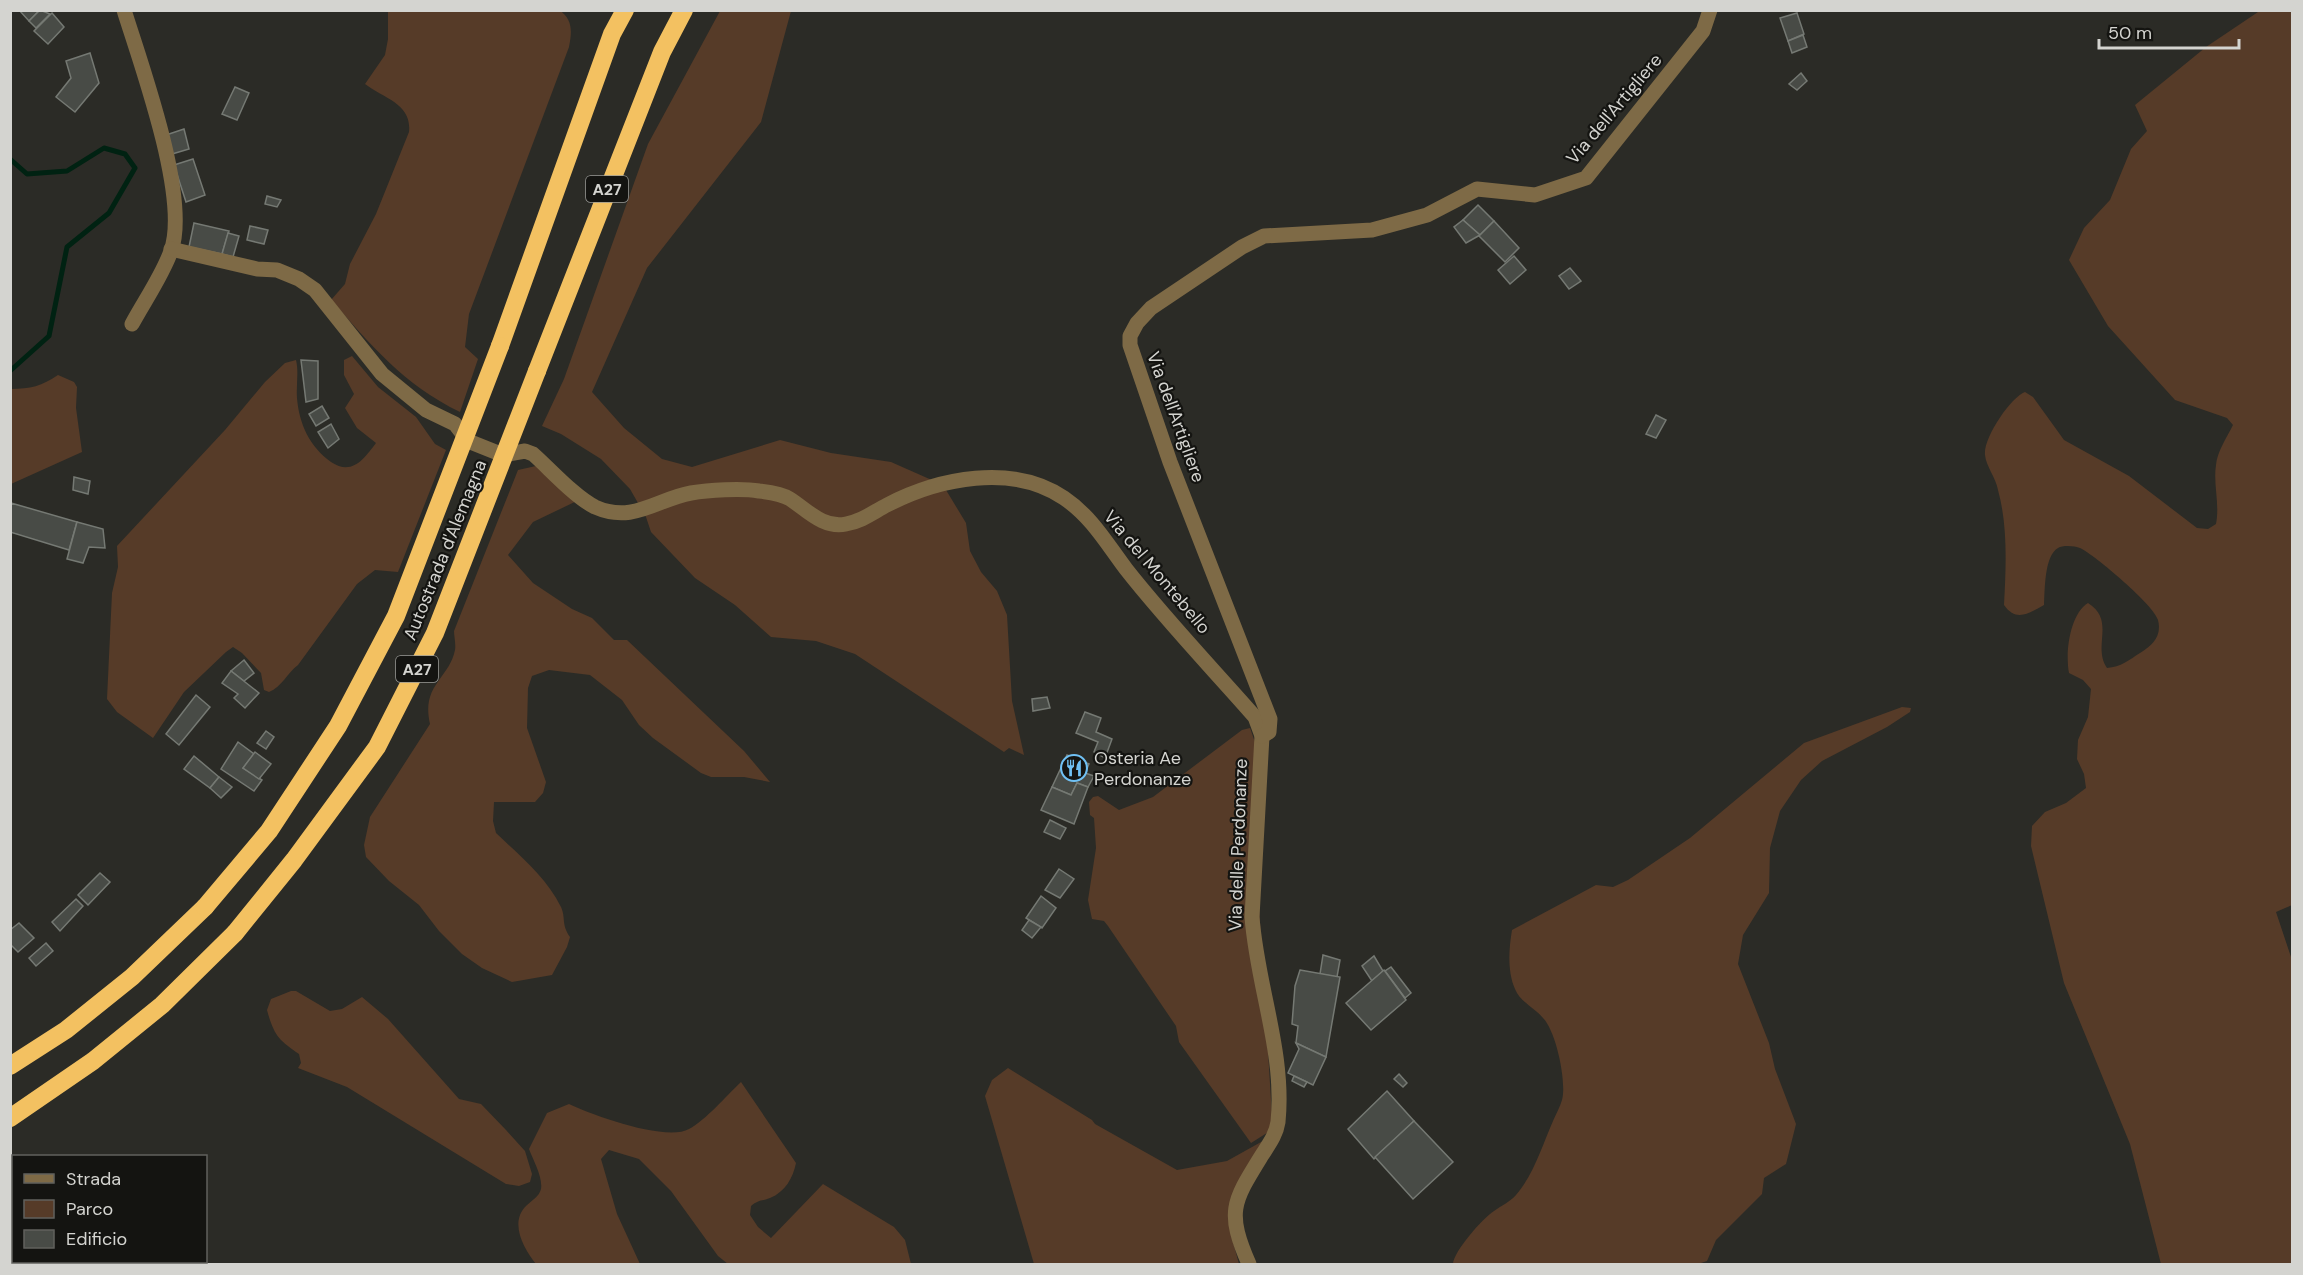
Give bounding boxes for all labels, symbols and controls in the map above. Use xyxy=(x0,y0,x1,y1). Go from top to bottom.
scale bar xyxy=(2099,12,2238,50)
text: 50 m xyxy=(2108,21,2152,45)
street label: Via dell'Artigliere xyxy=(1561,49,1667,169)
road number: A27 xyxy=(586,176,628,202)
street label: Via dell'Artigliere xyxy=(1141,348,1211,486)
street label: Autostrada d'Alemagna xyxy=(398,456,492,644)
street label: Via del Montebello xyxy=(1098,505,1216,639)
road number: A27 xyxy=(396,656,438,682)
place label: Osteria Ae Perdonanze xyxy=(1094,746,1191,791)
restaurant icon: Osteria Ae Perdonanze xyxy=(1059,753,1089,783)
street label: Via delle Perdonanze xyxy=(1223,758,1253,932)
legend xyxy=(12,1155,207,1263)
text: Strada xyxy=(66,1167,121,1191)
text: Parco xyxy=(66,1197,113,1221)
text: Edificio xyxy=(66,1227,127,1251)

